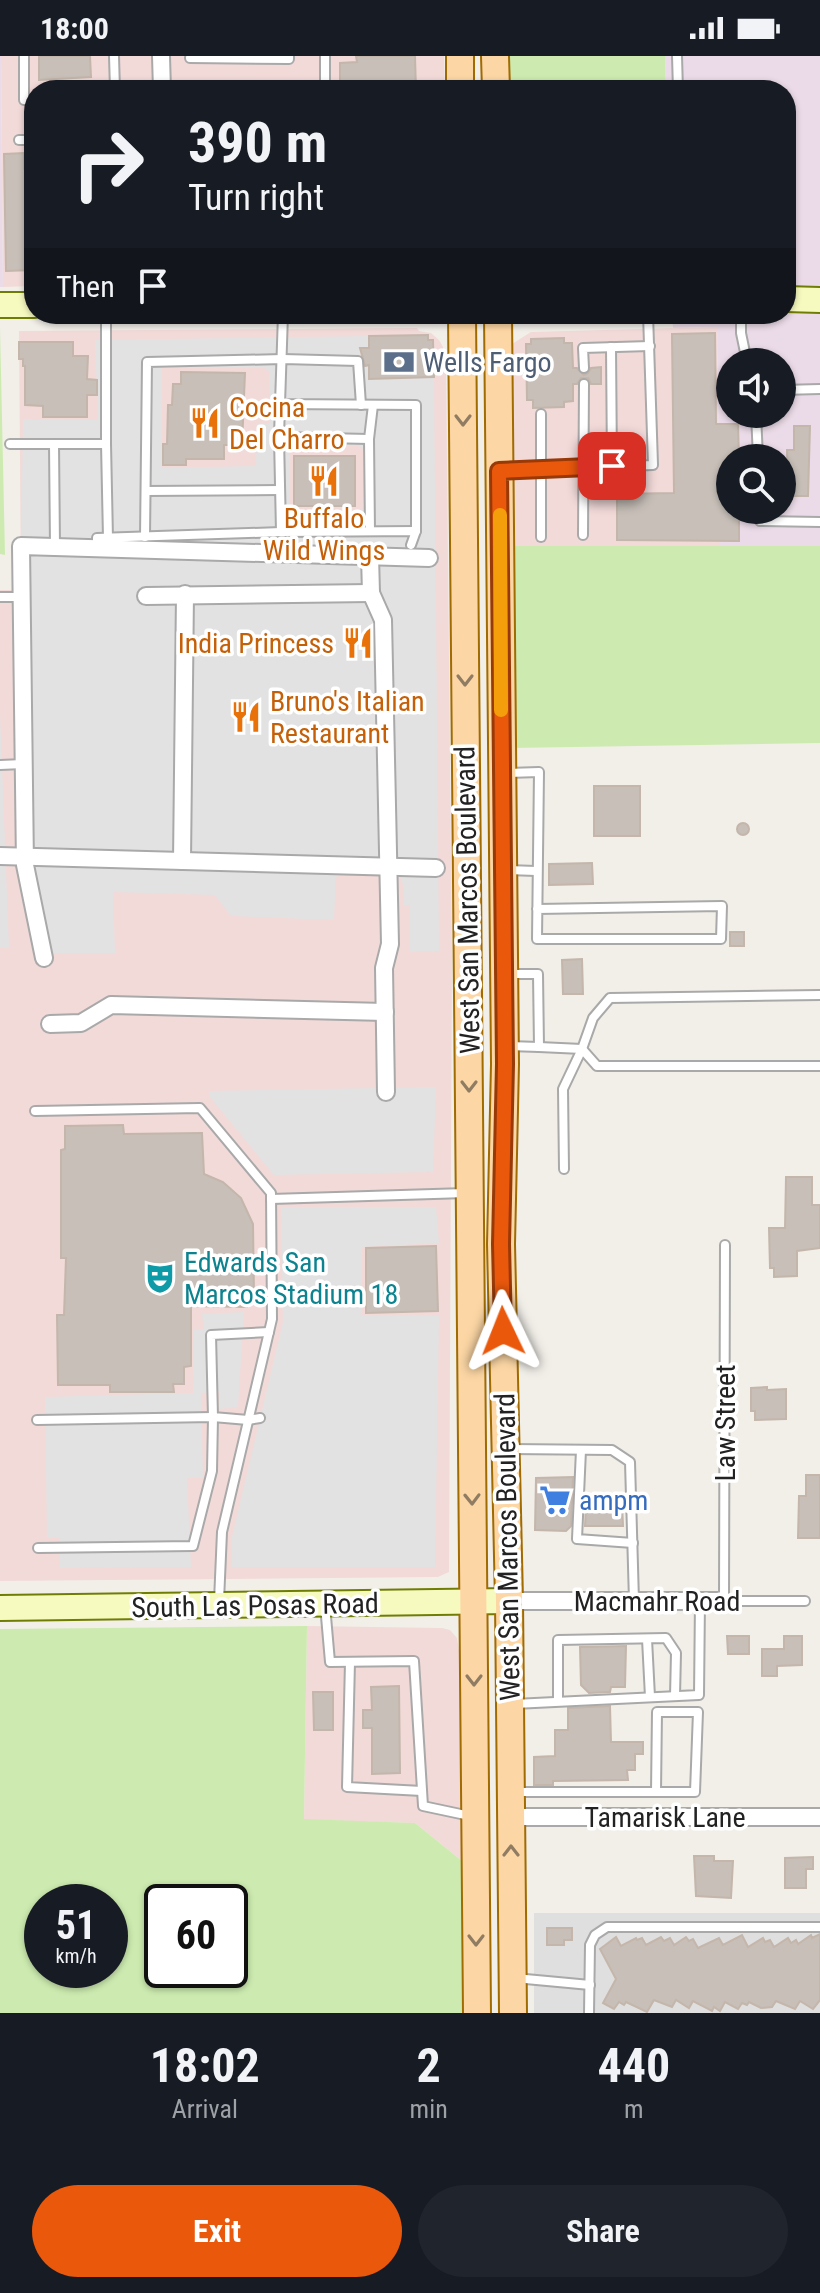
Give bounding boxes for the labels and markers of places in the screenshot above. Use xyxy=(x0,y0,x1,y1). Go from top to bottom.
bank icon: Wells Fargo xyxy=(382,345,416,379)
place label: Wells Fargo xyxy=(423,346,552,379)
place label: Cocina Del Charro xyxy=(229,391,345,456)
restaurant icon: Cocina Del Charro xyxy=(188,406,222,440)
pin xyxy=(578,432,646,500)
restaurant icon: Buffalo Wild Wings xyxy=(307,464,341,498)
place label: Buffalo Wild Wings xyxy=(263,502,385,567)
restaurant icon: India Princess xyxy=(341,626,375,660)
place label: India Princess xyxy=(178,627,334,660)
place label: Bruno's Italian Restaurant xyxy=(270,685,425,750)
restaurant icon: Bruno's Italian Restaurant xyxy=(229,700,263,734)
place label: Edwards San Marcos Stadium 18 xyxy=(184,1246,398,1311)
theatre icon: Edwards San Marcos Stadium 18 xyxy=(143,1261,177,1295)
supermarket icon: ampm xyxy=(538,1483,572,1517)
place label: ampm xyxy=(579,1484,648,1517)

